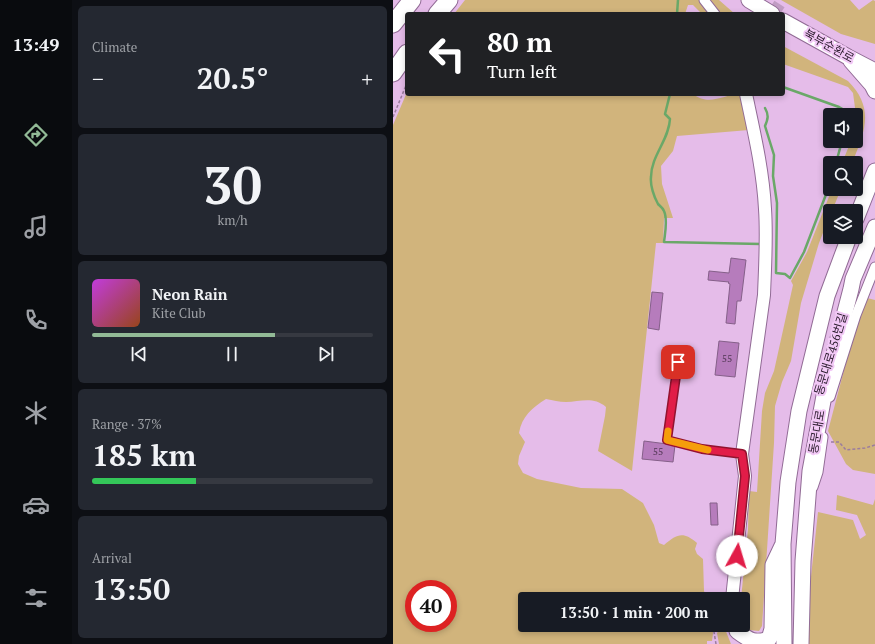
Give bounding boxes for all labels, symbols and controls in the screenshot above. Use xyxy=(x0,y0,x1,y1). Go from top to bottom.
text: 80 m xyxy=(487,23,552,60)
street label: 북부순환로 xyxy=(801,26,857,66)
icon: left xyxy=(421,28,473,80)
text: 13:49 xyxy=(13,32,59,56)
text: Climate xyxy=(92,38,137,56)
text: 20.5° xyxy=(196,58,269,98)
text: Turn left xyxy=(487,59,557,83)
text: − xyxy=(92,64,104,93)
text: + xyxy=(361,64,373,93)
map controls xyxy=(823,108,863,244)
button: sound xyxy=(823,108,863,148)
icon: directions xyxy=(22,121,50,149)
text: 30 xyxy=(203,150,262,219)
button: search xyxy=(823,156,863,196)
button: layers xyxy=(823,204,863,244)
text: km/h xyxy=(217,211,248,229)
icon: music xyxy=(22,213,50,241)
text: Neon Rain xyxy=(152,284,228,304)
text: Kite Club xyxy=(152,304,206,322)
icon: phone xyxy=(22,306,50,334)
street label: 동문대로456번길 xyxy=(811,311,850,397)
icon: previous xyxy=(128,343,150,365)
icon: pause xyxy=(221,343,243,365)
icon: next xyxy=(315,343,337,365)
pin xyxy=(661,345,695,379)
icon: arrive xyxy=(667,351,689,373)
house number: 55 xyxy=(722,352,732,365)
icon: climate xyxy=(22,399,50,427)
street label: 동문대로 xyxy=(805,409,828,455)
text: Range · 37% xyxy=(92,415,162,433)
text: 185 km xyxy=(92,435,196,475)
house number: 55 xyxy=(653,445,663,458)
icon: car xyxy=(22,491,50,519)
position arrow xyxy=(716,535,758,577)
text: Arrival xyxy=(92,549,132,567)
text: 13:50 xyxy=(92,569,170,609)
speed limit sign: 40 xyxy=(405,580,457,632)
icon: filters xyxy=(22,584,50,612)
text: 13:50 · 1 min · 200 m xyxy=(560,602,708,622)

